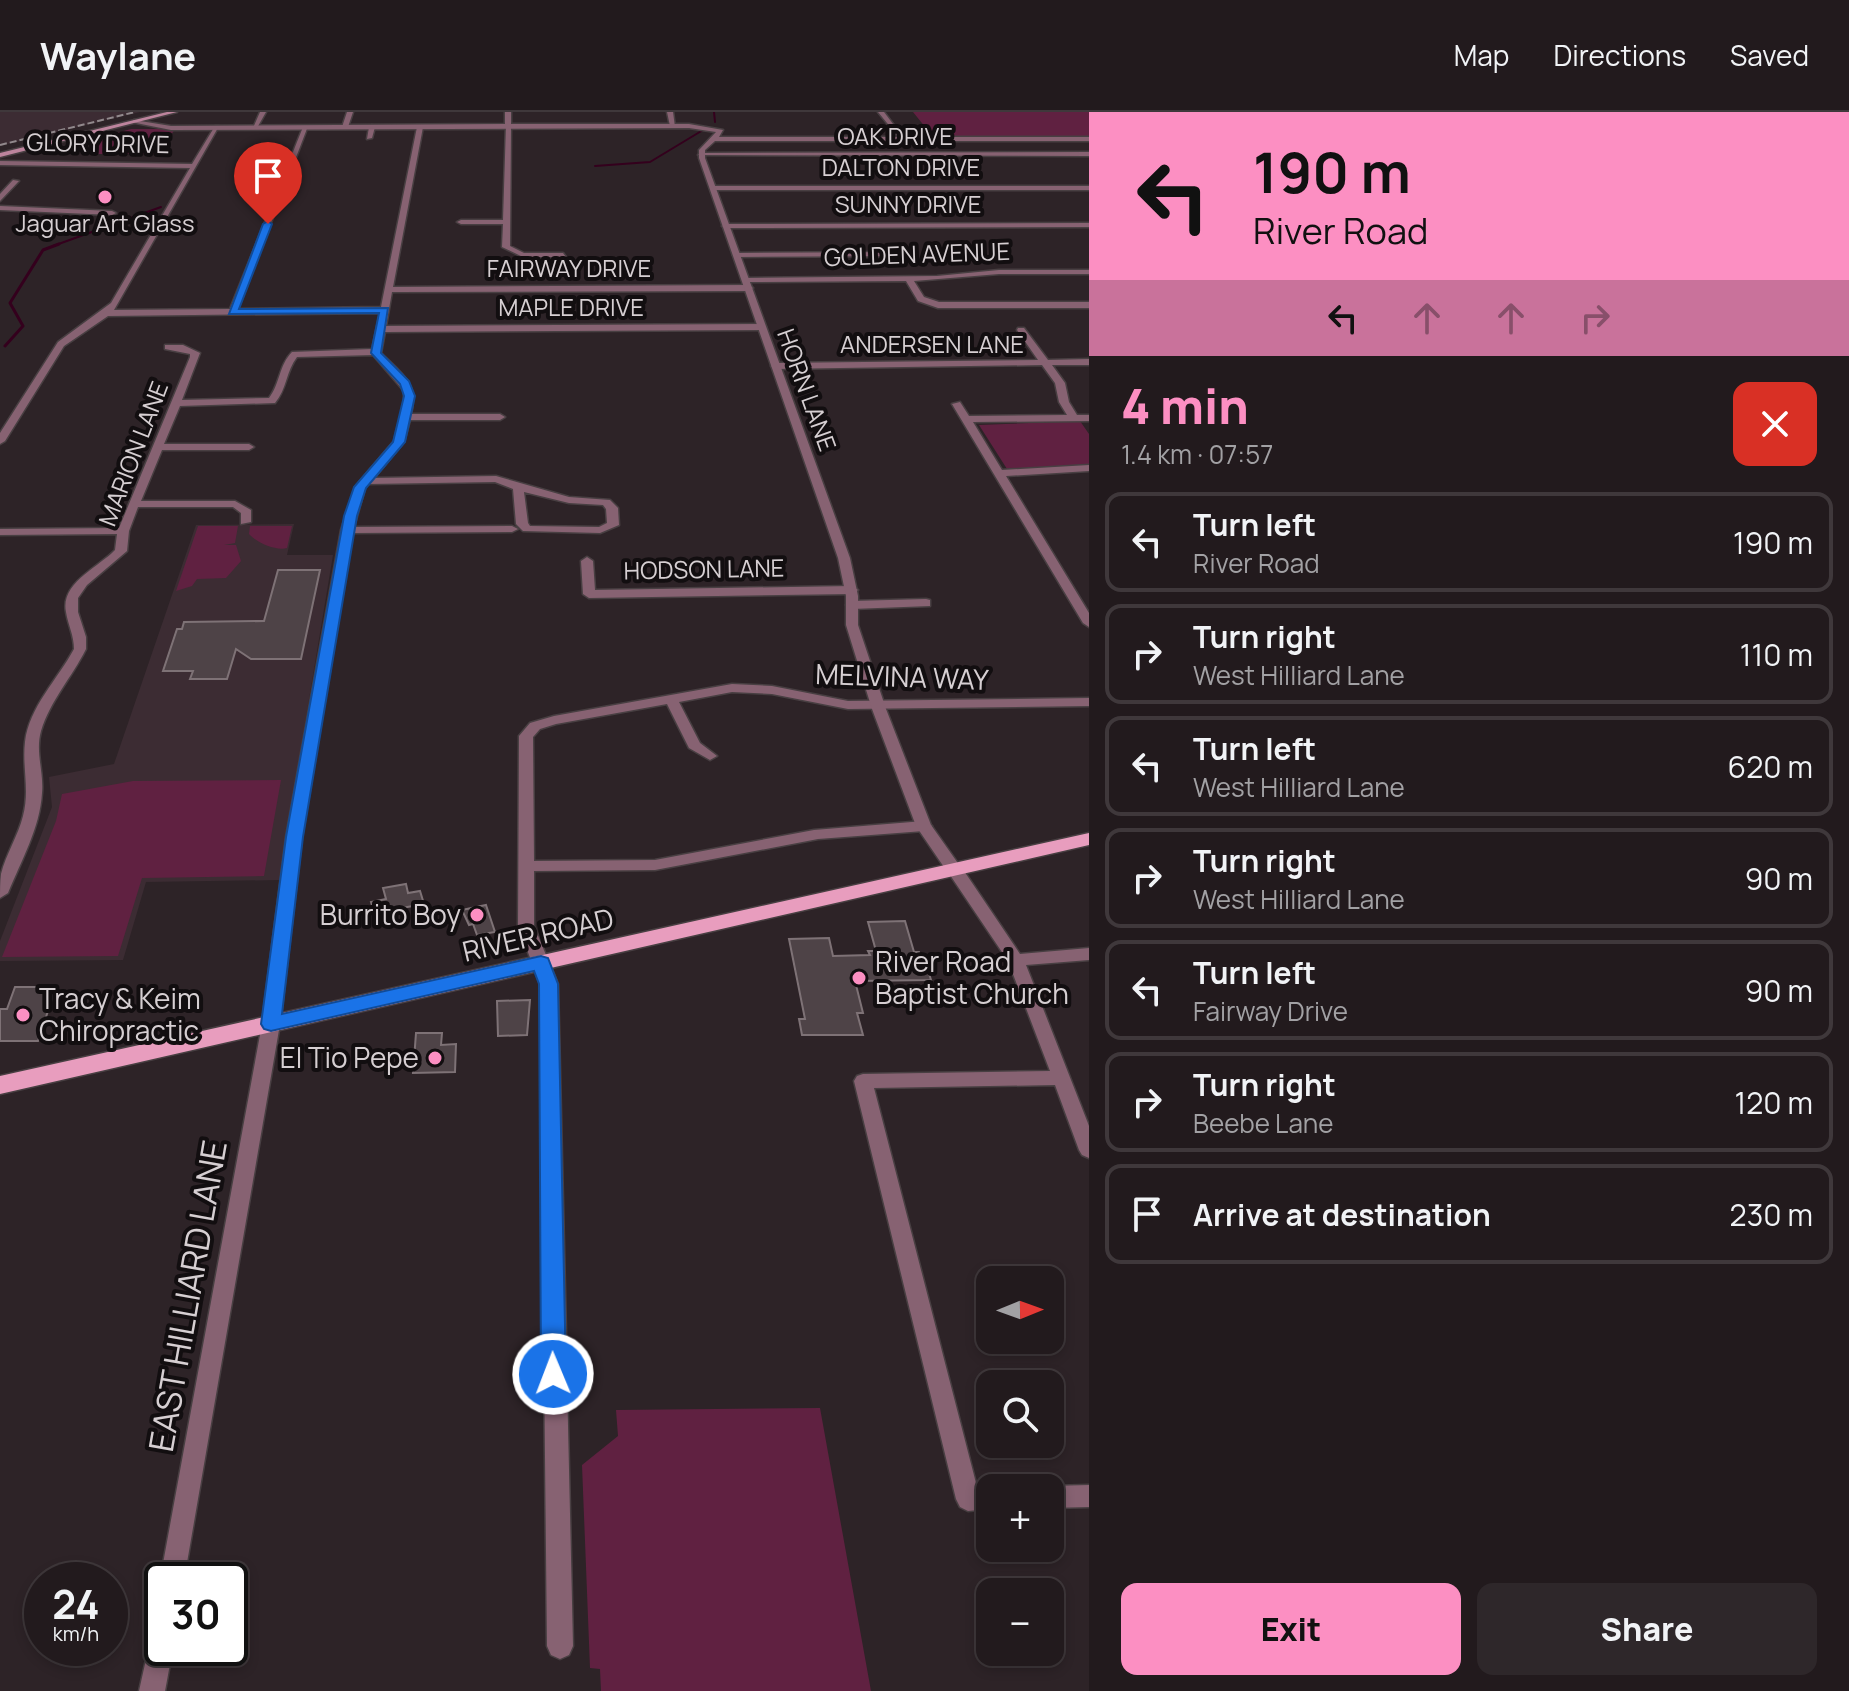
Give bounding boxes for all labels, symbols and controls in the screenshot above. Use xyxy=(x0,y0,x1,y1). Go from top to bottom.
text: Waylane xyxy=(40,29,196,81)
text: Map xyxy=(1454,36,1509,74)
text: Directions xyxy=(1553,36,1686,74)
text: Saved xyxy=(1730,36,1809,74)
street label: OAK DRIVE xyxy=(837,119,953,152)
street label: GLORY DRIVE xyxy=(26,125,170,160)
text: 190 m xyxy=(1253,133,1411,210)
pin xyxy=(234,142,302,224)
icon: left xyxy=(1121,144,1225,248)
street label: DALTON DRIVE xyxy=(822,150,980,183)
icon: arrive xyxy=(246,154,290,198)
street label: SUNNY DRIVE xyxy=(835,187,981,220)
marker: Jaguar Art Glass xyxy=(96,188,114,206)
place label: Jaguar Art Glass xyxy=(15,206,195,239)
text: River Road xyxy=(1253,206,1428,255)
street label: GOLDEN AVENUE xyxy=(823,234,1011,273)
street label: FAIRWAY DRIVE xyxy=(487,251,651,284)
street label: MAPLE DRIVE xyxy=(498,290,644,323)
icon: left xyxy=(1321,296,1365,340)
icon: ahead xyxy=(1405,296,1449,340)
icon: ahead xyxy=(1489,296,1533,340)
icon: right xyxy=(1573,296,1617,340)
street label: HORN LANE xyxy=(770,324,845,455)
street label: ANDERSEN LANE xyxy=(840,327,1024,360)
text: 4 min xyxy=(1121,373,1249,438)
street label: MARION LANE xyxy=(90,376,175,530)
button: close xyxy=(1733,382,1817,466)
text: 1.4 km · 07:57 xyxy=(1121,436,1273,472)
text: Turn left xyxy=(1193,504,1316,545)
icon: left xyxy=(1125,520,1169,564)
text: 190 m xyxy=(1733,522,1813,563)
text: River Road xyxy=(1193,545,1320,581)
street label: HODSON LANE xyxy=(623,551,785,586)
text: Turn right xyxy=(1193,616,1336,657)
icon: right xyxy=(1125,632,1169,676)
text: 110 m xyxy=(1740,634,1813,675)
street label: MELVINA WAY xyxy=(815,654,990,698)
text: West Hilliard Lane xyxy=(1193,657,1405,693)
text: Turn left xyxy=(1193,728,1316,769)
icon: left xyxy=(1125,744,1169,788)
text: 620 m xyxy=(1728,746,1813,787)
text: West Hilliard Lane xyxy=(1193,769,1405,805)
text: Turn right xyxy=(1193,840,1336,881)
icon: right xyxy=(1125,856,1169,900)
text: 90 m xyxy=(1745,858,1813,899)
text: West Hilliard Lane xyxy=(1193,881,1405,917)
place label: Burrito Boy xyxy=(320,895,461,933)
street label: RIVER ROAD xyxy=(458,898,617,970)
marker: Burrito Boy xyxy=(468,906,486,924)
place label: River Road Baptist Church xyxy=(875,942,1069,1012)
text: Turn left xyxy=(1193,952,1316,993)
icon: left xyxy=(1125,968,1169,1012)
marker: River Road Baptist Church xyxy=(850,969,868,987)
text: 90 m xyxy=(1745,970,1813,1011)
place label: Tracy & Keim Chiropractic xyxy=(39,979,201,1049)
text: Fairway Drive xyxy=(1193,993,1348,1029)
marker: Tracy & Keim Chiropractic xyxy=(14,1006,32,1024)
place label: El Tio Pepe xyxy=(280,1038,419,1076)
marker: El Tio Pepe xyxy=(426,1049,444,1067)
text: Turn right xyxy=(1193,1064,1336,1105)
icon: right xyxy=(1125,1080,1169,1124)
text: 120 m xyxy=(1734,1082,1813,1123)
text: Beebe Lane xyxy=(1193,1105,1333,1141)
street label: EAST HILLIARD LANE xyxy=(137,1137,237,1455)
icon: arrive xyxy=(1125,1192,1169,1236)
text: Arrive at destination xyxy=(1193,1194,1491,1235)
text: 230 m xyxy=(1730,1194,1813,1235)
north arrow xyxy=(976,1266,1064,1354)
map controls xyxy=(976,1266,1064,1666)
position arrow xyxy=(511,1332,595,1416)
button: search xyxy=(976,1370,1064,1458)
button: + xyxy=(976,1474,1064,1562)
speed limit sign: 30 xyxy=(144,1562,248,1666)
text: 24 xyxy=(52,1576,100,1631)
button: − xyxy=(976,1578,1064,1666)
button: Exit xyxy=(1121,1583,1461,1675)
button: Share xyxy=(1477,1583,1817,1675)
text: km/h xyxy=(53,1620,99,1647)

